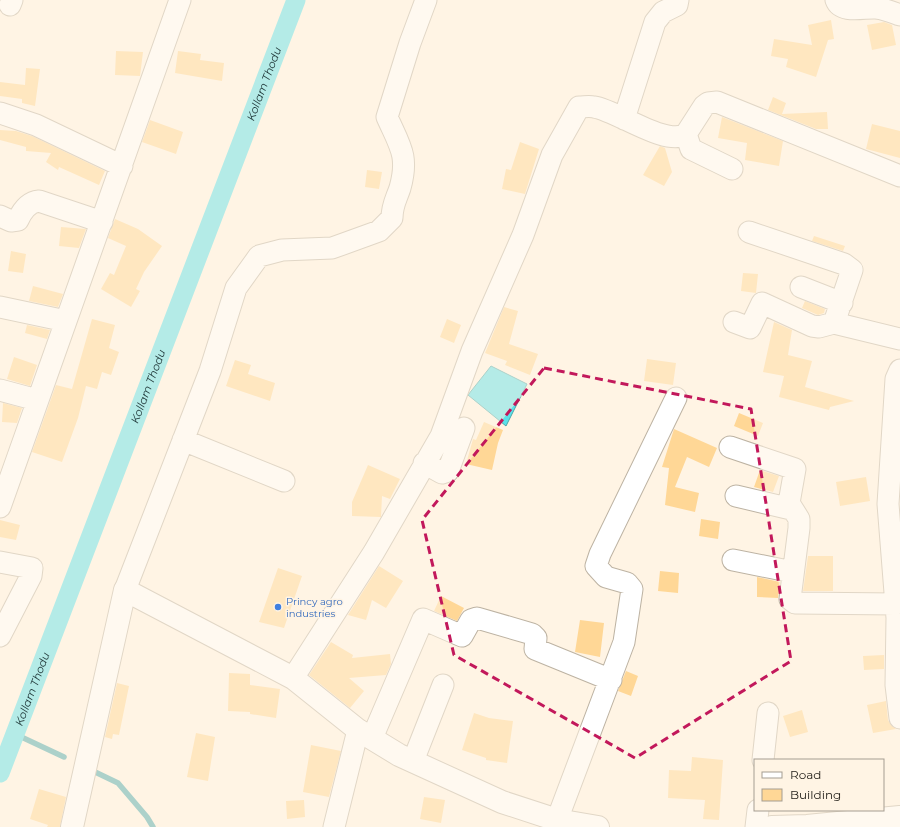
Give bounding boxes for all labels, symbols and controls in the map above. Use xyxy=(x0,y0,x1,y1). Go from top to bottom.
water label: Kollam Thodu xyxy=(243,45,284,123)
water label: Kollam Thodu xyxy=(128,347,169,425)
place label: Princy agro industries xyxy=(286,595,343,620)
marker: Princy agro industries xyxy=(273,602,283,612)
water label: Kollam Thodu xyxy=(12,650,53,728)
legend xyxy=(754,759,884,811)
text: Road xyxy=(790,767,821,782)
text: Building xyxy=(790,787,841,802)

